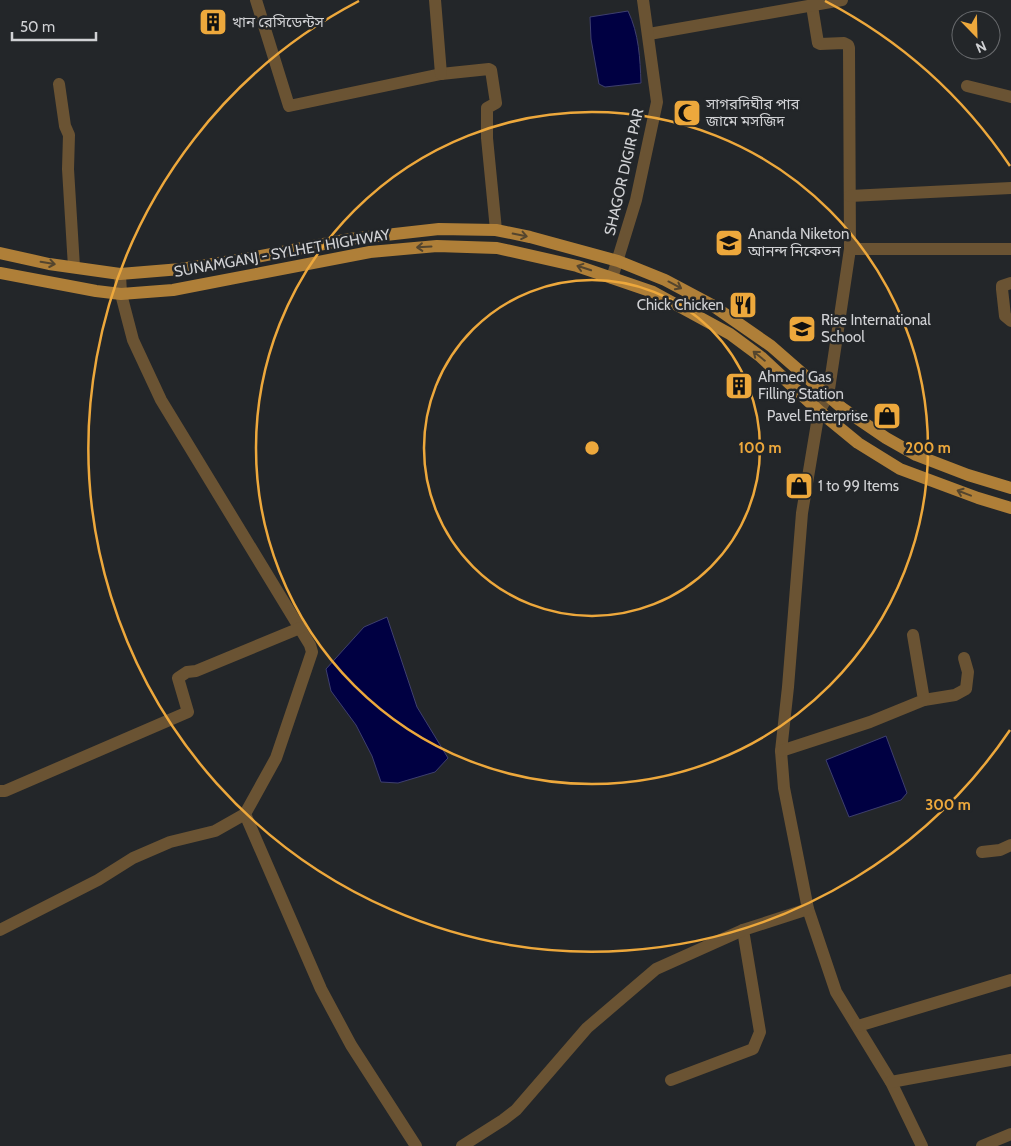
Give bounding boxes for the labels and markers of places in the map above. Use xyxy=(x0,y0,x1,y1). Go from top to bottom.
building icon: খান রেসিডেন্টস xyxy=(198,7,228,37)
place label: খান রেসিডেন্টস xyxy=(232,13,325,31)
place label: সাগরদিঘীর পার জামে মসজিদ xyxy=(705,95,801,130)
mosque icon: সাগরদিঘীর পার জামে মসজিদ xyxy=(672,98,702,128)
place label: Ananda Niketon আনন্দ নিকেতন xyxy=(747,225,849,260)
school or university icon: Ananda Niketon আনন্দ নিকেতন xyxy=(714,228,744,258)
restaurant icon: Chick Chicken xyxy=(728,290,758,320)
place label: Chick Chicken xyxy=(637,296,724,314)
place label: Rise International School xyxy=(821,311,931,346)
school or university icon: Rise International School xyxy=(787,314,817,344)
place label: Ahmed Gas Filling Station xyxy=(758,368,844,403)
building icon: Ahmed Gas Filling Station xyxy=(724,371,754,401)
shop icon: Pavel Enterprise xyxy=(872,401,902,431)
place label: Pavel Enterprise xyxy=(767,407,868,425)
centre of rings xyxy=(583,439,601,457)
shop icon: 1 to 99 Items xyxy=(784,471,814,501)
place label: 1 to 99 Items xyxy=(818,477,899,495)

